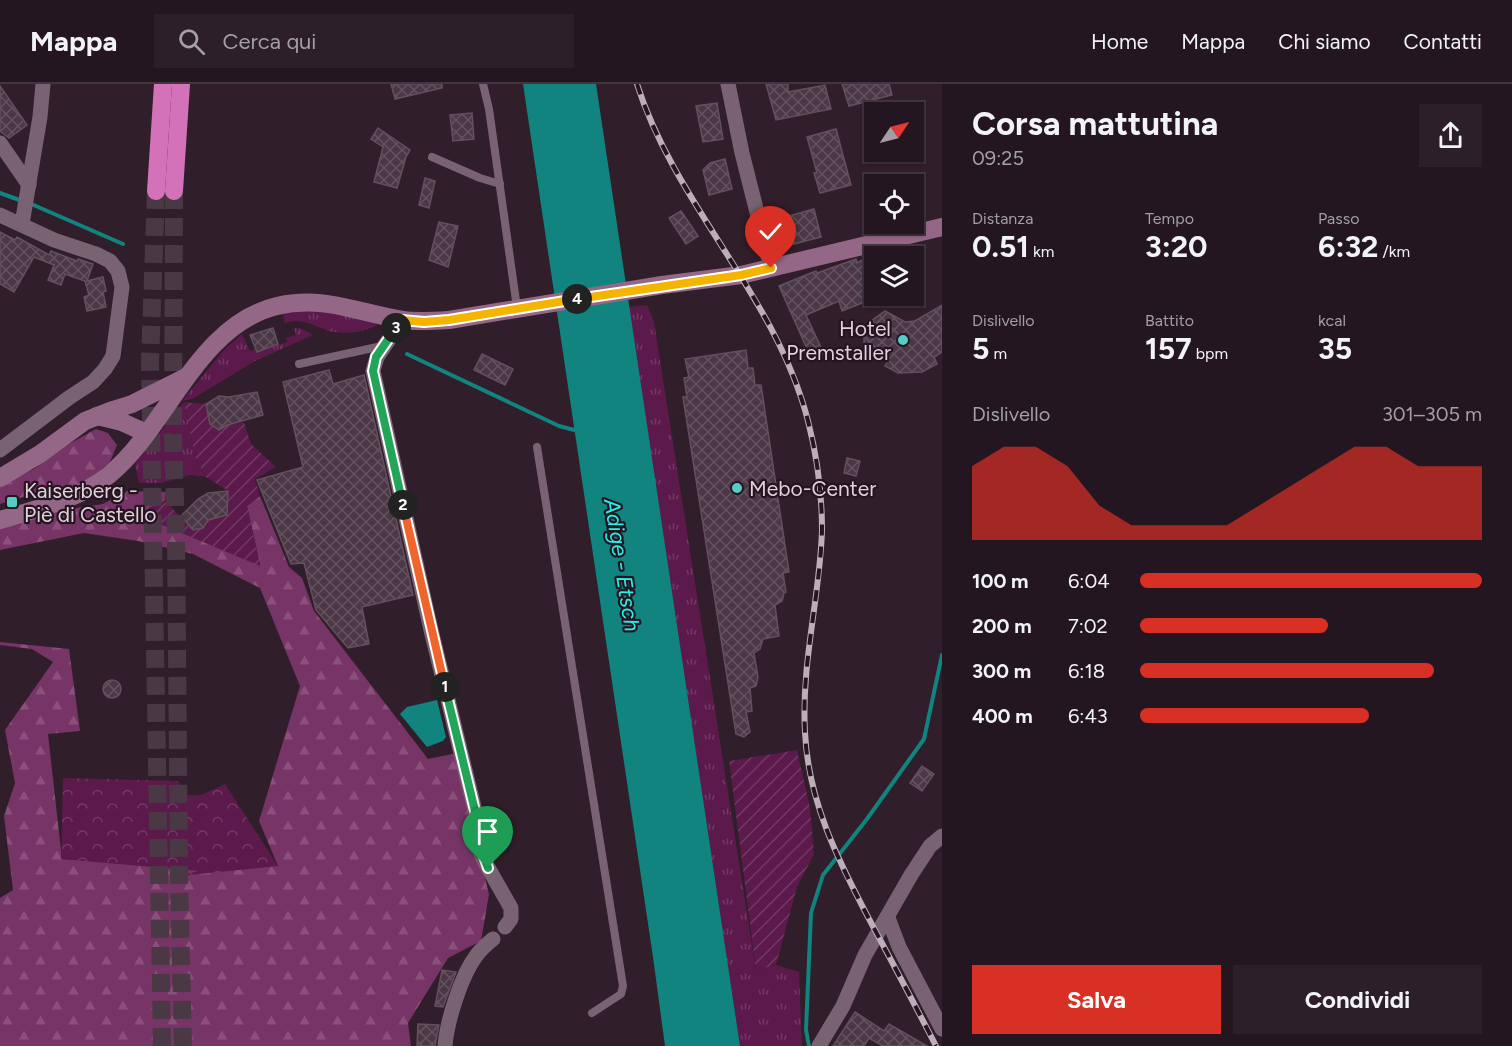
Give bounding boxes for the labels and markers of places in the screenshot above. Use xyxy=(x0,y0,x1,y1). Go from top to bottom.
pin xyxy=(745,206,796,268)
pin: 4 xyxy=(562,284,592,314)
pin: 3 xyxy=(381,313,411,343)
place label: Hotel Premstaller xyxy=(786,316,891,365)
marker: Hotel Premstaller xyxy=(896,333,910,347)
place label: Mebo-Center xyxy=(749,476,876,501)
place label: Kaiserberg - Piè di Castello xyxy=(24,478,156,527)
marker: Mebo-Center xyxy=(730,481,744,495)
pin: 2 xyxy=(388,490,418,520)
marker: Kaiserberg - Piè di Castello xyxy=(5,495,19,509)
pin: 1 xyxy=(430,672,460,702)
pin xyxy=(462,806,513,868)

